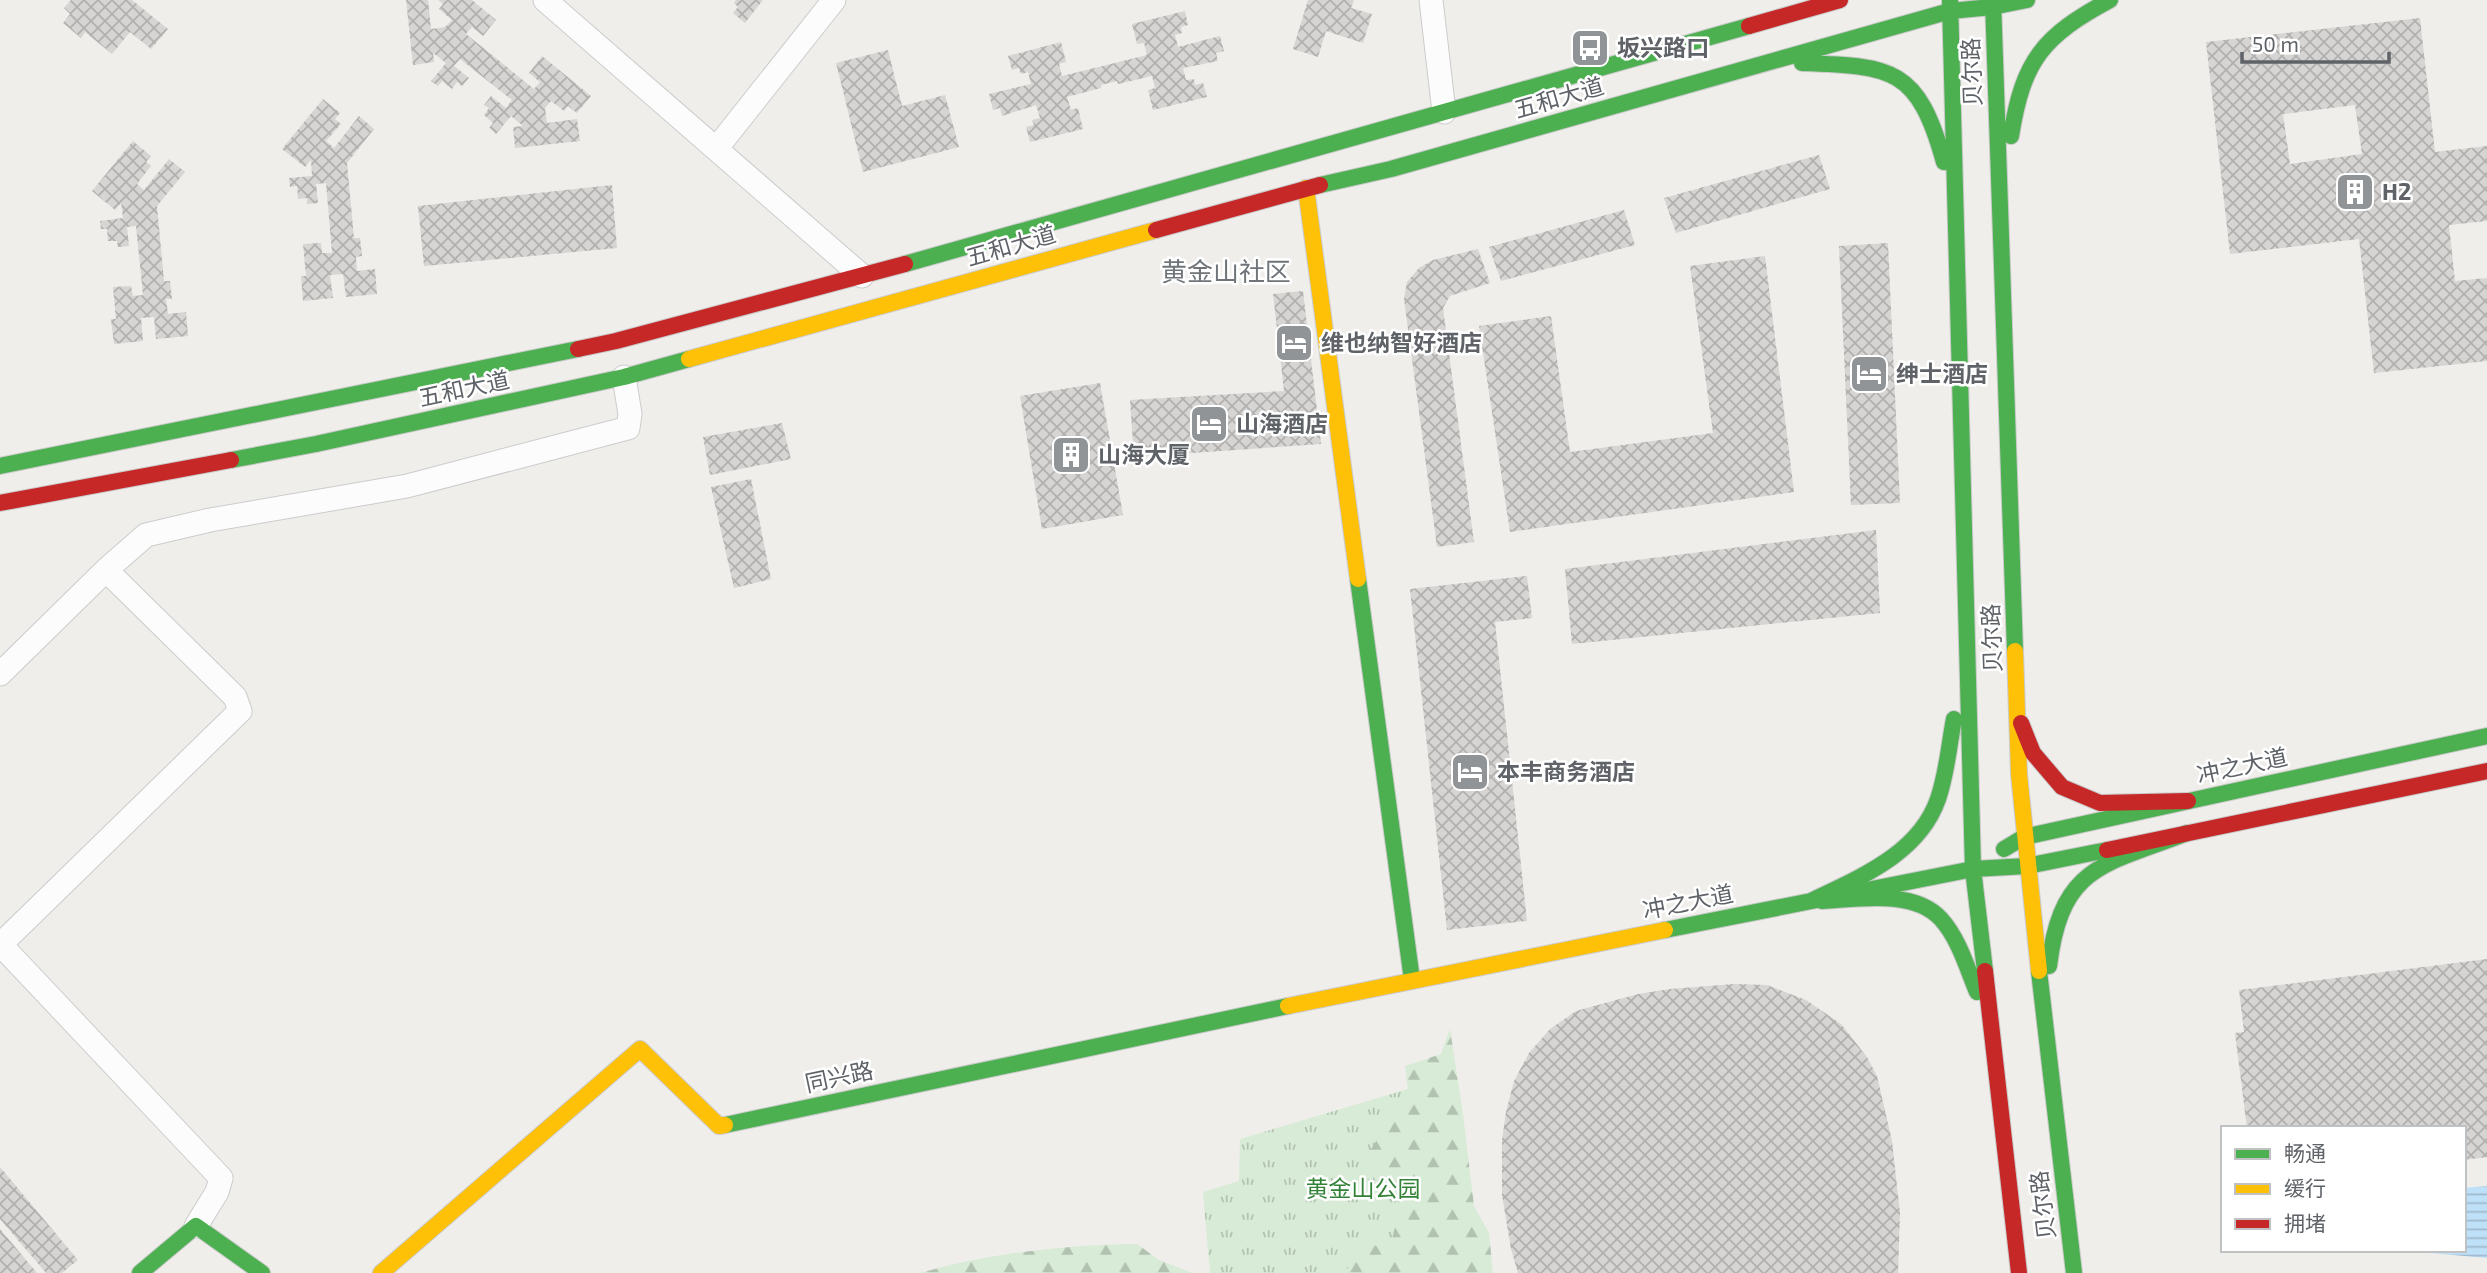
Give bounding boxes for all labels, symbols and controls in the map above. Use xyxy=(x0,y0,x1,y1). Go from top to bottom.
scale bar xyxy=(2242,21,2389,65)
bus stop icon: 坂兴路口 xyxy=(1569,27,1611,69)
text: 50 m xyxy=(2252,31,2299,56)
place label: 坂兴路口 xyxy=(1617,33,1709,61)
street label: 贝尔路 xyxy=(1956,37,1986,107)
street label: 五和大道 xyxy=(1511,71,1607,123)
building icon: H2 xyxy=(2334,171,2376,213)
place label: H2 xyxy=(2382,177,2411,205)
street label: 五和大道 xyxy=(963,219,1059,271)
district label: 黄金山社区 xyxy=(1161,255,1291,286)
hotel icon: 维也纳智好酒店 xyxy=(1273,322,1315,364)
place label: 维也纳智好酒店 xyxy=(1321,328,1482,356)
hotel icon: 绅士酒店 xyxy=(1848,353,1890,395)
place label: 绅士酒店 xyxy=(1896,359,1988,387)
street label: 五和大道 xyxy=(416,365,512,411)
hotel icon: 山海酒店 xyxy=(1188,403,1230,445)
place label: 山海酒店 xyxy=(1236,409,1328,437)
building icon: 山海大厦 xyxy=(1050,434,1092,476)
place label: 山海大厦 xyxy=(1098,440,1190,468)
street label: 贝尔路 xyxy=(1976,603,2006,673)
street label: 冲之大道 xyxy=(2194,742,2290,788)
hotel icon: 本丰商务酒店 xyxy=(1449,751,1491,793)
place label: 本丰商务酒店 xyxy=(1497,757,1635,785)
street label: 冲之大道 xyxy=(1640,878,1736,924)
street label: 同兴路 xyxy=(802,1055,875,1097)
legend xyxy=(2221,1126,2466,1252)
text: 畅通 xyxy=(2284,1140,2326,1165)
street label: 贝尔路 xyxy=(2024,1169,2060,1241)
park label: 黄金山公园 xyxy=(1306,1174,1421,1202)
text: 缓行 xyxy=(2284,1175,2326,1200)
text: 拥堵 xyxy=(2284,1210,2326,1235)

